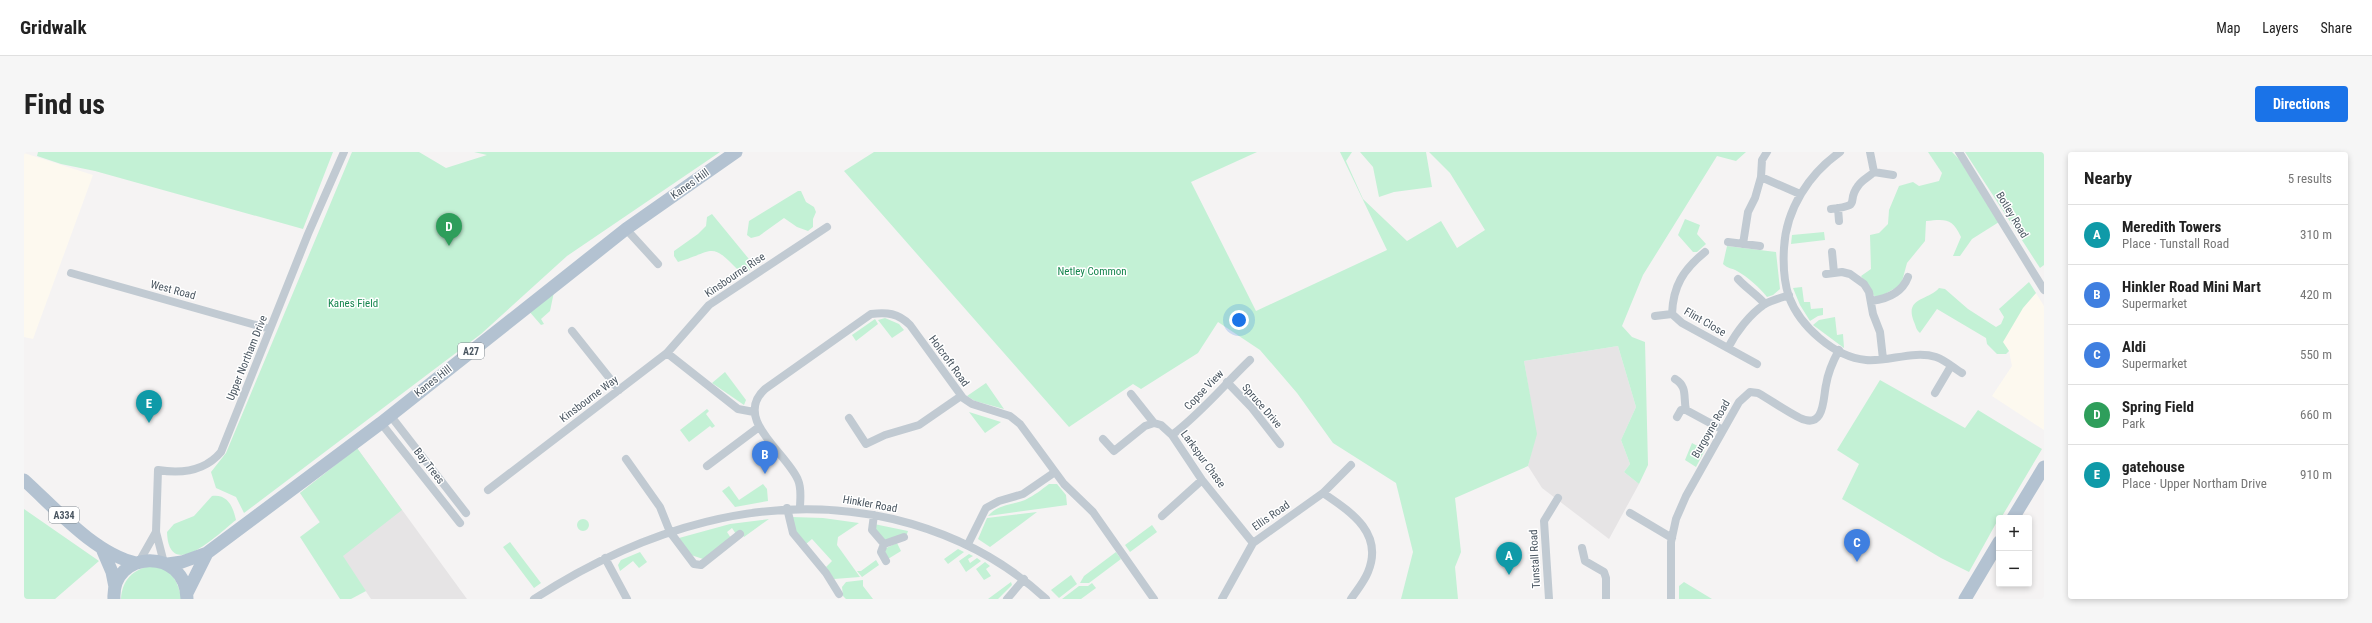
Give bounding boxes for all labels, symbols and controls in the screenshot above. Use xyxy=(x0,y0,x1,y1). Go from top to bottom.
text: Gridwalk xyxy=(20,16,86,39)
text: Map xyxy=(2216,20,2240,36)
text: Layers xyxy=(2262,20,2299,36)
text: Share xyxy=(2321,20,2352,36)
button: Directions xyxy=(2255,86,2348,122)
text: Find us xyxy=(24,88,105,121)
street label: Kanes Hill xyxy=(668,166,712,202)
text: Nearby xyxy=(2084,168,2132,188)
text: 5 results xyxy=(2288,171,2332,186)
street label: Botley Road xyxy=(1993,190,2031,240)
pin: D xyxy=(436,213,462,246)
text: Meredith Towers xyxy=(2122,218,2221,236)
text: A xyxy=(2093,227,2101,242)
text: 310 m xyxy=(2300,227,2332,242)
text: Place · Tunstall Road xyxy=(2122,236,2229,251)
street label: Kinsbourne Rise xyxy=(702,250,768,300)
park label: Netley Common xyxy=(1057,265,1127,278)
street label: West Road xyxy=(149,278,197,302)
text: Hinkler Road Mini Mart xyxy=(2122,278,2261,296)
text: B xyxy=(2093,287,2101,302)
text: 420 m xyxy=(2300,287,2332,302)
text: Supermarket xyxy=(2122,296,2187,311)
park label: Kanes Field xyxy=(328,297,378,310)
street label: Flint Close xyxy=(1682,305,1728,339)
your location xyxy=(1229,310,1249,330)
street label: Upper Northam Drive xyxy=(224,314,270,402)
street label: Holcroft Road xyxy=(926,333,972,389)
text: Aldi xyxy=(2122,338,2146,356)
road number: A27 xyxy=(458,343,484,359)
text: C xyxy=(2093,347,2101,362)
text: 550 m xyxy=(2300,347,2332,362)
text: Supermarket xyxy=(2122,356,2187,371)
street label: Kanes Hill xyxy=(412,362,454,400)
street label: Copse View xyxy=(1182,367,1226,413)
street label: Kinsbourne Way xyxy=(557,373,621,425)
street label: Spruce Drive xyxy=(1239,381,1285,431)
pin: E xyxy=(136,390,162,423)
street label: Burgoyne Road xyxy=(1689,398,1733,460)
text: Spring Field xyxy=(2122,398,2194,416)
text: D xyxy=(2093,407,2101,422)
text: 660 m xyxy=(2300,407,2332,422)
text: Park xyxy=(2122,416,2145,431)
street label: Larkspur Chase xyxy=(1178,428,1228,490)
pin: B xyxy=(752,441,778,474)
street label: Bay Trees xyxy=(411,445,447,487)
text: gatehouse xyxy=(2122,458,2185,476)
text: E xyxy=(2094,467,2100,482)
text: 910 m xyxy=(2300,467,2332,482)
text: Place · Upper Northam Drive xyxy=(2122,476,2267,491)
street label: Hinkler Road xyxy=(842,493,898,515)
street label: Ellis Road xyxy=(1250,498,1292,534)
road number: A334 xyxy=(49,507,79,523)
map controls xyxy=(1996,515,2032,587)
button: + xyxy=(1996,515,2032,551)
street label: Tunstall Road xyxy=(1527,529,1543,589)
pin: C xyxy=(1844,529,1870,562)
pin: A xyxy=(1496,542,1522,575)
button: − xyxy=(1996,551,2032,587)

